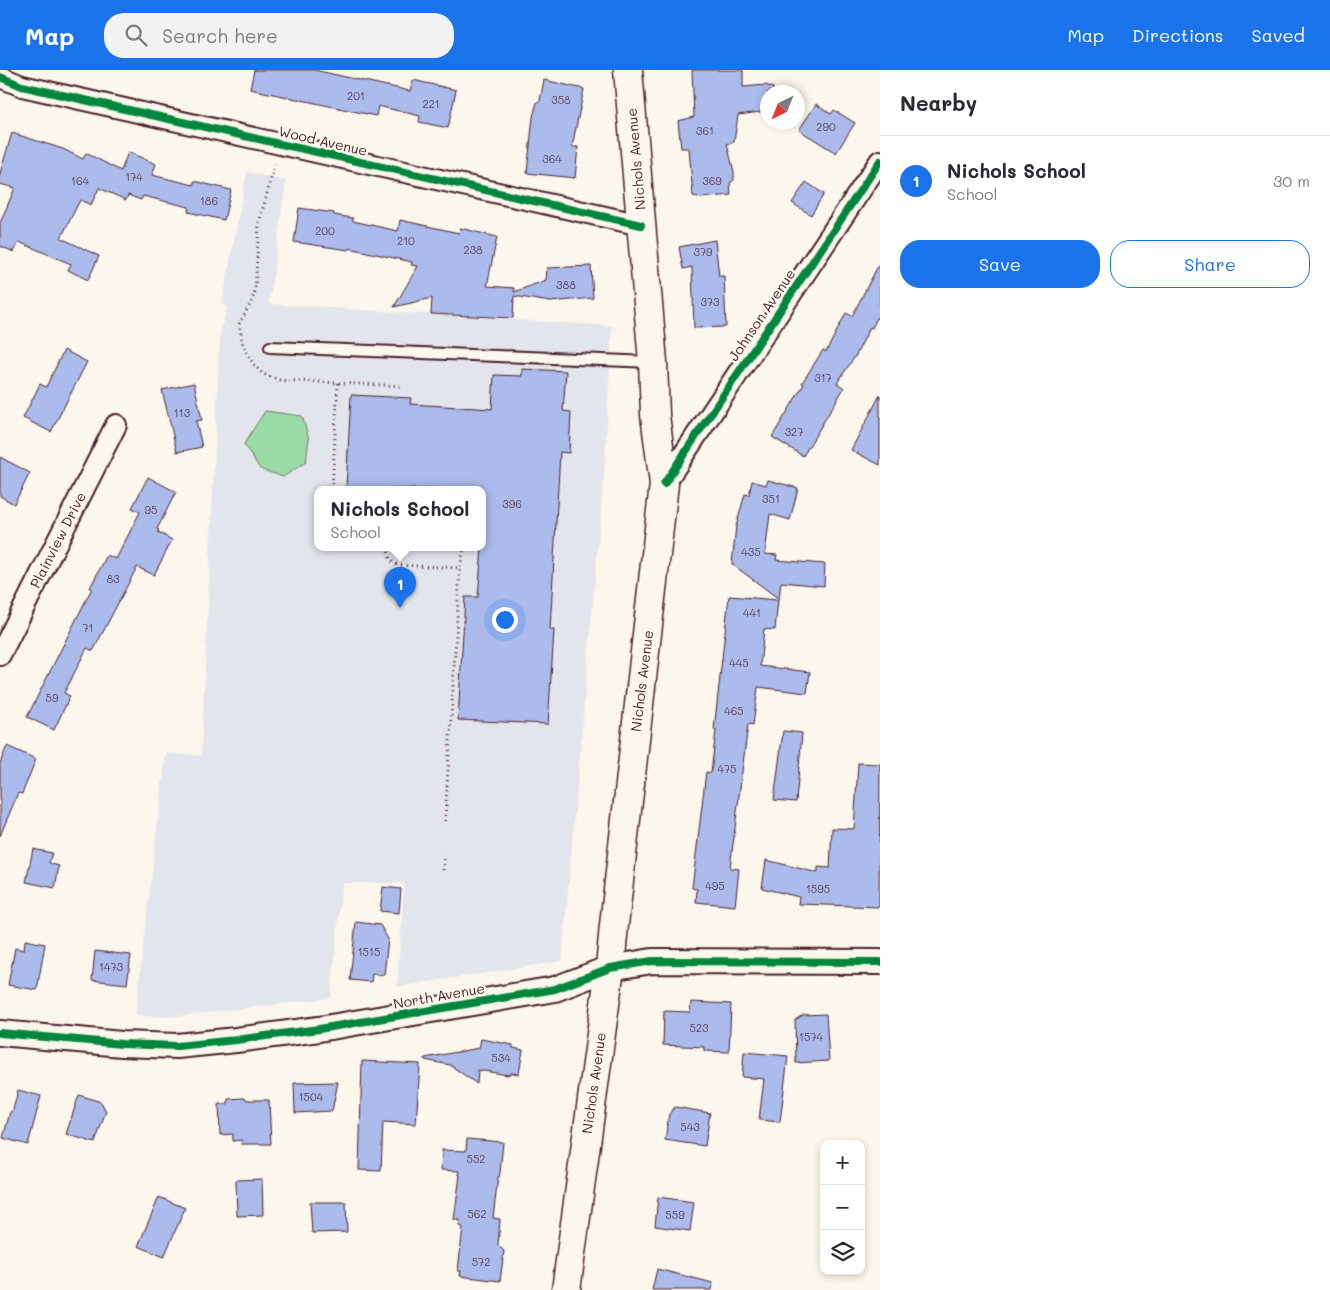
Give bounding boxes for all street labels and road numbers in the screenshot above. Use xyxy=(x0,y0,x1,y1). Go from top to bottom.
street label: Nichols Avenue xyxy=(622,107,649,211)
street label: Wood Avenue xyxy=(277,121,369,160)
street label: Johnson Avenue xyxy=(724,265,799,365)
street label: Plainview Drive xyxy=(25,488,90,591)
street label: Nichols Avenue xyxy=(626,629,657,733)
street label: North Avenue xyxy=(392,978,486,1013)
street label: Nichols Avenue xyxy=(577,1031,610,1135)

